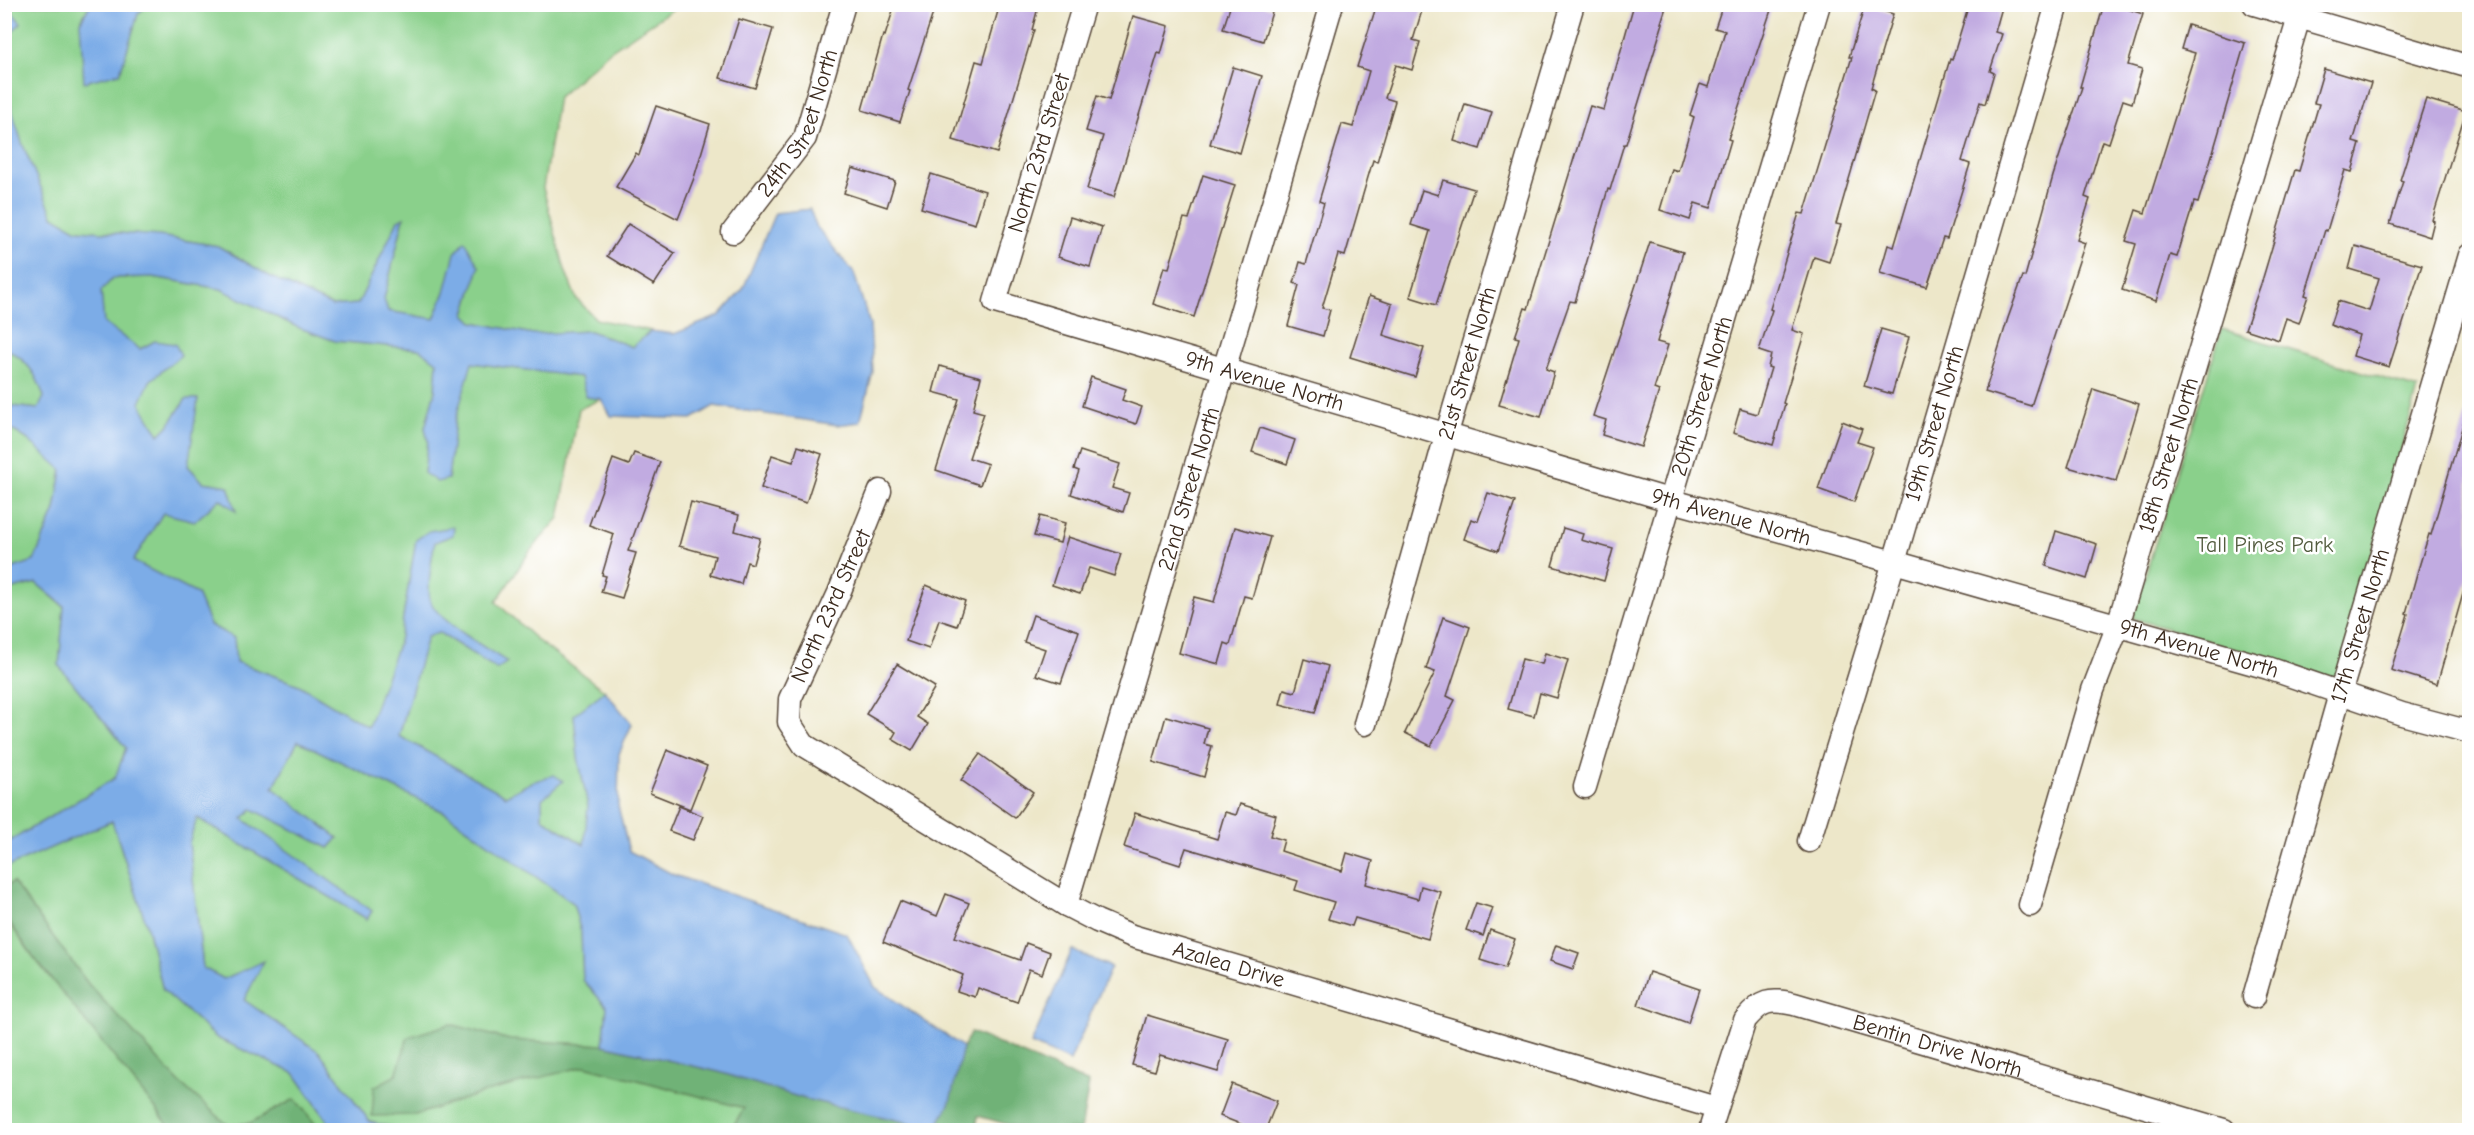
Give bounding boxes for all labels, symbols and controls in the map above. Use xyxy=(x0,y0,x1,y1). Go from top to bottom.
street label: 24th Street North xyxy=(752,46,843,202)
street label: North 23rd Street xyxy=(1002,70,1076,236)
street label: 21st Street North xyxy=(1433,284,1502,443)
street label: 20th Street North xyxy=(1666,313,1738,479)
street label: 19th Street North xyxy=(1899,342,1970,505)
street label: 9th Avenue North xyxy=(1182,346,1347,417)
street label: 18th Street North xyxy=(2133,374,2204,536)
street label: 22nd Street North xyxy=(1152,404,1225,574)
street label: 9th Avenue North xyxy=(1648,483,1814,552)
street label: North 23rd Street xyxy=(786,525,877,687)
park label: Tall Pines Park xyxy=(2197,532,2334,558)
street label: 17th Street North xyxy=(2325,545,2395,706)
street label: 9th Avenue North xyxy=(2116,614,2282,684)
street label: Azalea Drive xyxy=(1170,936,1288,993)
street label: Bentin Drive North xyxy=(1850,1009,2026,1083)

